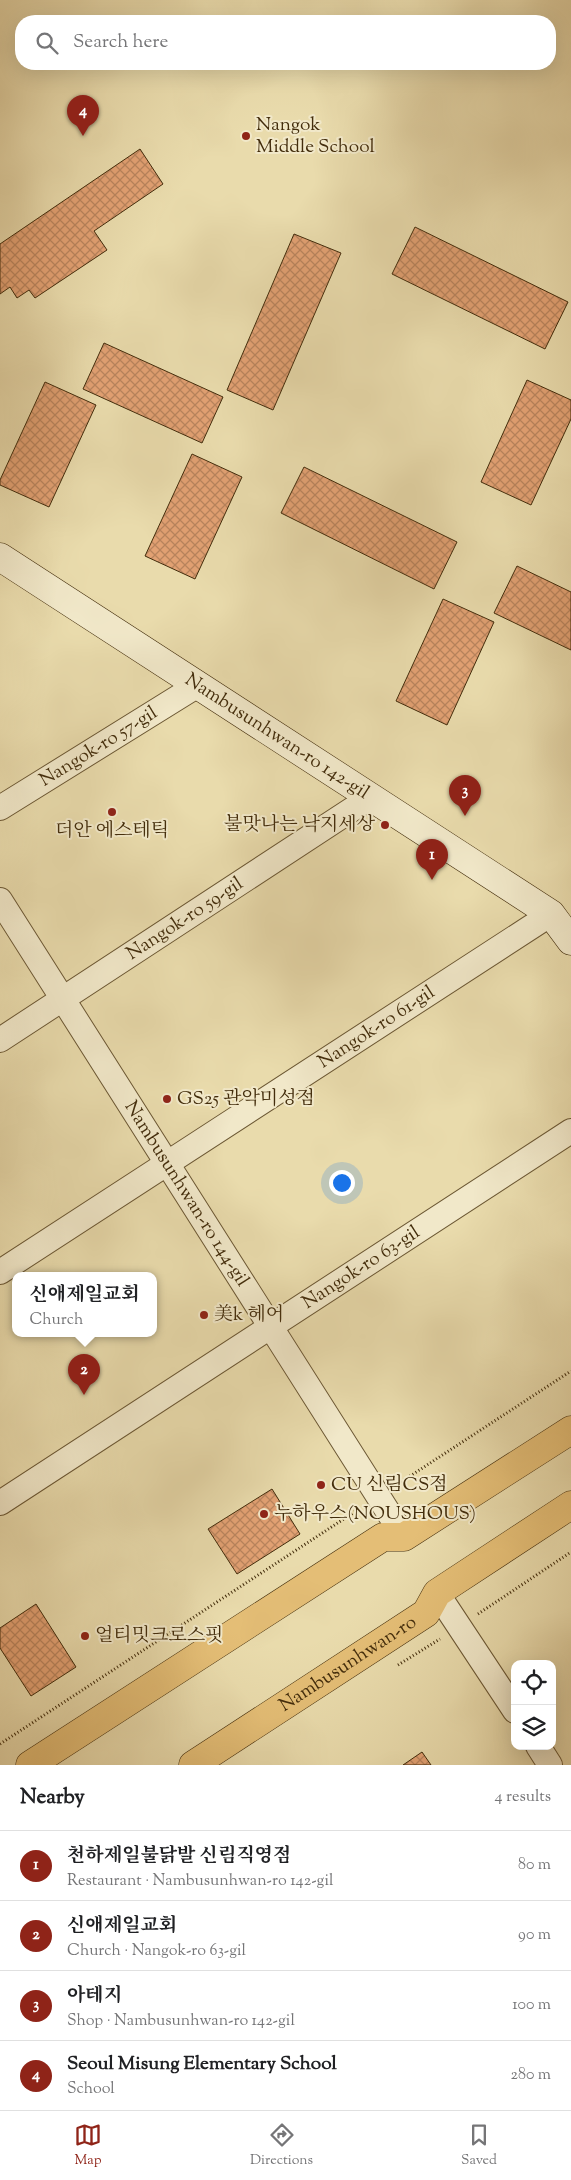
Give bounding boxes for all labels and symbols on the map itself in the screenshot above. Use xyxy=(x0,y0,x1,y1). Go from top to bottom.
pin: 4 xyxy=(67,95,99,136)
place label: Nangok Middle School xyxy=(256,112,375,161)
marker: Nangok Middle School xyxy=(240,130,252,142)
street label: Nambusunhwan-ro 142-gil xyxy=(179,667,374,806)
street label: Nangok-ro 57-gil xyxy=(34,700,163,794)
pin: 3 xyxy=(449,775,481,816)
marker: 더안 에스테틱 xyxy=(106,806,118,818)
place label: 불맛나는 낙지세상 xyxy=(224,812,376,839)
place label: 더안 에스테틱 xyxy=(55,818,169,845)
marker: 불맛나는 낙지세상 xyxy=(379,819,391,831)
pin: 1 xyxy=(416,839,448,880)
street label: Nangok-ro 59-gil xyxy=(121,871,249,967)
street label: Nangok-ro 61-gil xyxy=(313,979,440,1075)
place label: GS25 관악미성점 xyxy=(177,1086,315,1113)
marker: GS25 관악미성점 xyxy=(161,1093,173,1105)
street label: Nambusunhwan-ro 144-gil xyxy=(117,1096,255,1292)
your location xyxy=(329,1170,355,1196)
street label: Nangok-ro 63-gil xyxy=(297,1219,425,1316)
place label: 美k 헤어 xyxy=(214,1302,284,1329)
marker: 美k 헤어 xyxy=(198,1309,210,1321)
pin: 2 xyxy=(68,1354,100,1395)
place label: CU 신림CS점 xyxy=(331,1472,448,1499)
marker: CU 신림CS점 xyxy=(315,1479,327,1491)
place label: 누하우스(NOUSHOUS) xyxy=(274,1501,476,1528)
marker: 누하우스(NOUSHOUS) xyxy=(258,1508,270,1520)
street label: Nambusunhwan-ro xyxy=(274,1609,422,1719)
place label: 얼티밋크로스핏 xyxy=(95,1623,223,1650)
marker: 얼티밋크로스핏 xyxy=(79,1630,91,1642)

